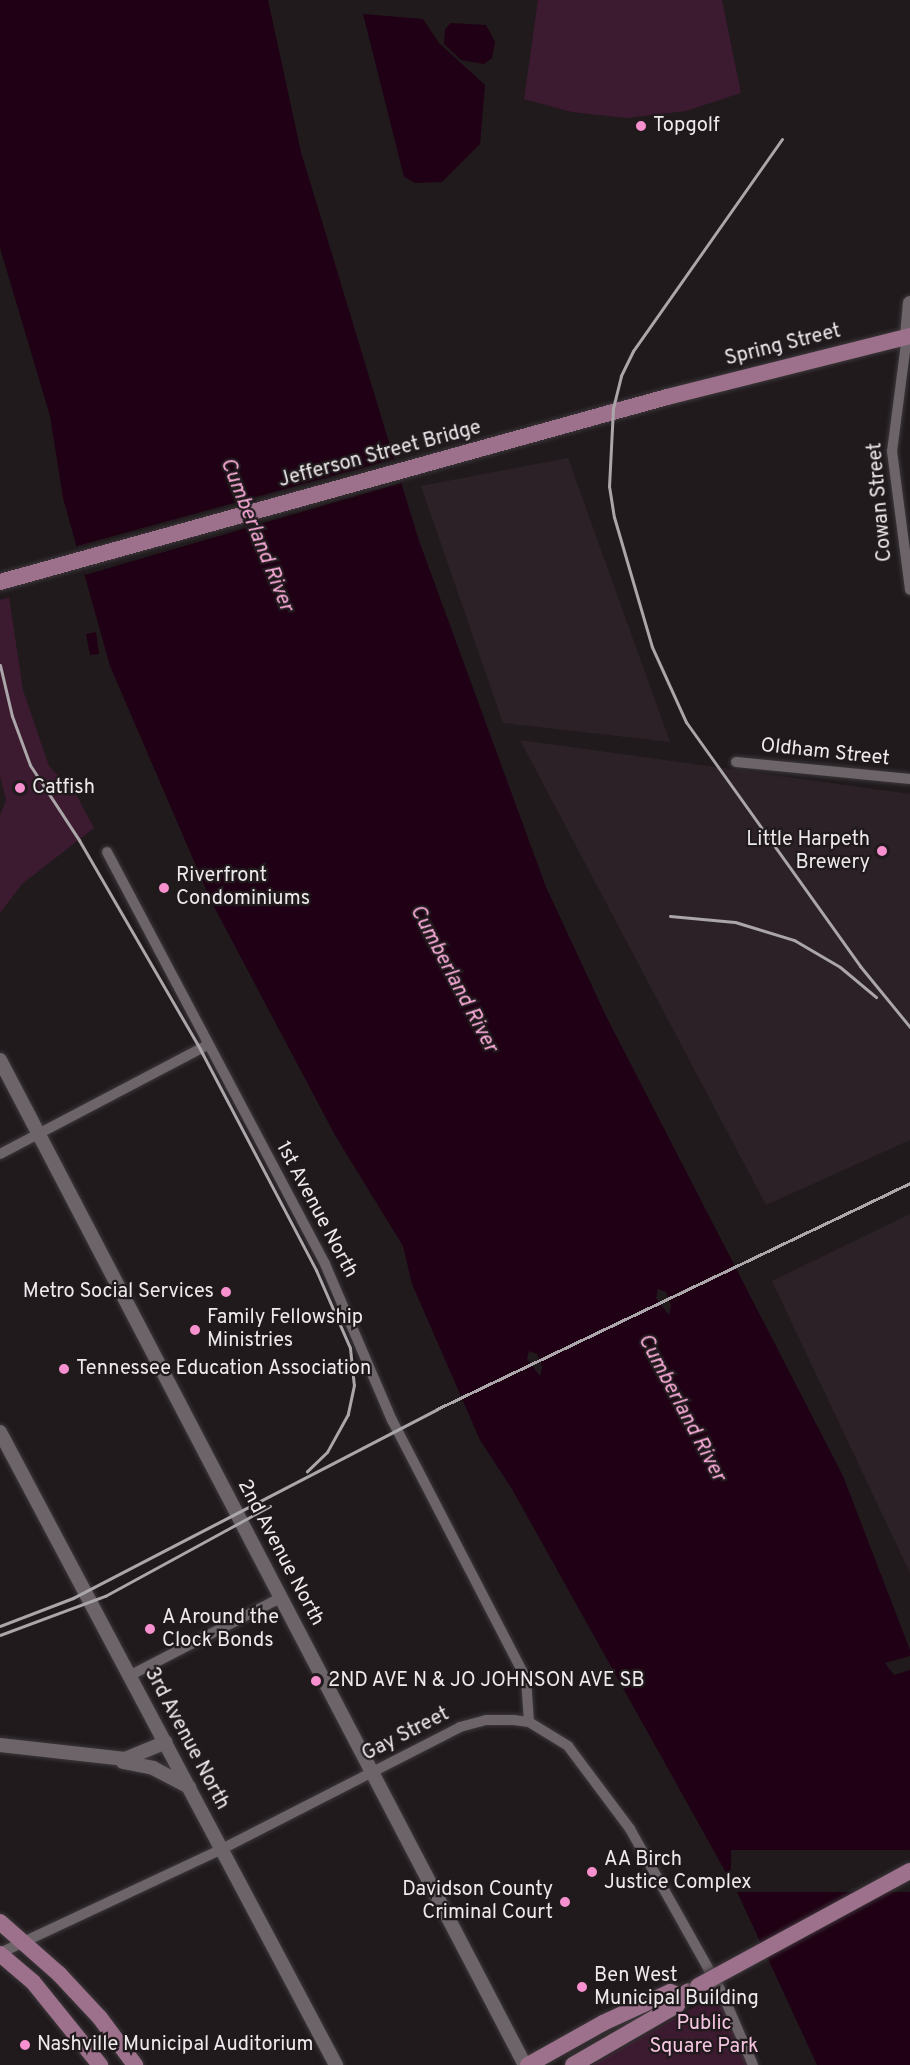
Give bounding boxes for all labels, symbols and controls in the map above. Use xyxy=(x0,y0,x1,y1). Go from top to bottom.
place label: Topgolf xyxy=(653,114,720,138)
marker: Topgolf xyxy=(634,119,648,133)
street label: Spring Street xyxy=(723,320,843,372)
street label: Jefferson Street Bridge xyxy=(276,416,484,494)
street label: Cowan Street xyxy=(864,441,898,563)
water label: Cumberland River xyxy=(214,454,298,616)
street label: Oldham Street xyxy=(759,734,891,772)
place label: Catfish xyxy=(32,776,95,800)
marker: Catfish xyxy=(13,781,27,795)
place label: Little Harpeth Brewery xyxy=(746,828,870,875)
marker: Little Harpeth Brewery xyxy=(875,844,889,858)
place label: Riverfront Condominiums xyxy=(176,864,310,911)
marker: Riverfront Condominiums xyxy=(157,881,171,895)
water label: Cumberland River xyxy=(403,901,503,1057)
street label: 1st Avenue North xyxy=(270,1137,362,1283)
place label: Metro Social Services xyxy=(23,1280,214,1304)
marker: Metro Social Services xyxy=(219,1285,233,1299)
place label: Family Fellowship Ministries xyxy=(207,1306,363,1353)
marker: Family Fellowship Ministries xyxy=(188,1323,202,1337)
water label: Cumberland River xyxy=(631,1330,731,1486)
place label: Tennessee Education Association xyxy=(76,1357,372,1381)
marker: Tennessee Education Association xyxy=(57,1362,71,1376)
street label: 2nd Avenue North xyxy=(231,1475,329,1631)
place label: A Around the Clock Bonds xyxy=(162,1606,281,1653)
marker: A Around the Clock Bonds xyxy=(143,1622,157,1636)
street label: 3rd Avenue North xyxy=(138,1663,234,1815)
place label: 2ND AVE N & JO JOHNSON AVE SB xyxy=(328,1669,646,1693)
marker: 2ND AVE N & JO JOHNSON AVE SB xyxy=(309,1674,323,1688)
street label: Gay Street xyxy=(358,1703,454,1767)
place label: AA Birch Justice Complex xyxy=(604,1848,752,1895)
marker: AA Birch Justice Complex xyxy=(585,1865,599,1879)
place label: Davidson County Criminal Court xyxy=(402,1878,553,1925)
marker: Davidson County Criminal Court xyxy=(558,1895,572,1909)
place label: Ben West Municipal Building xyxy=(594,1964,759,2011)
marker: Ben West Municipal Building xyxy=(575,1980,589,1994)
park label: Public Square Park xyxy=(649,2012,759,2059)
place label: Nashville Municipal Auditorium xyxy=(37,2033,314,2057)
marker: Nashville Municipal Auditorium xyxy=(18,2038,32,2052)

